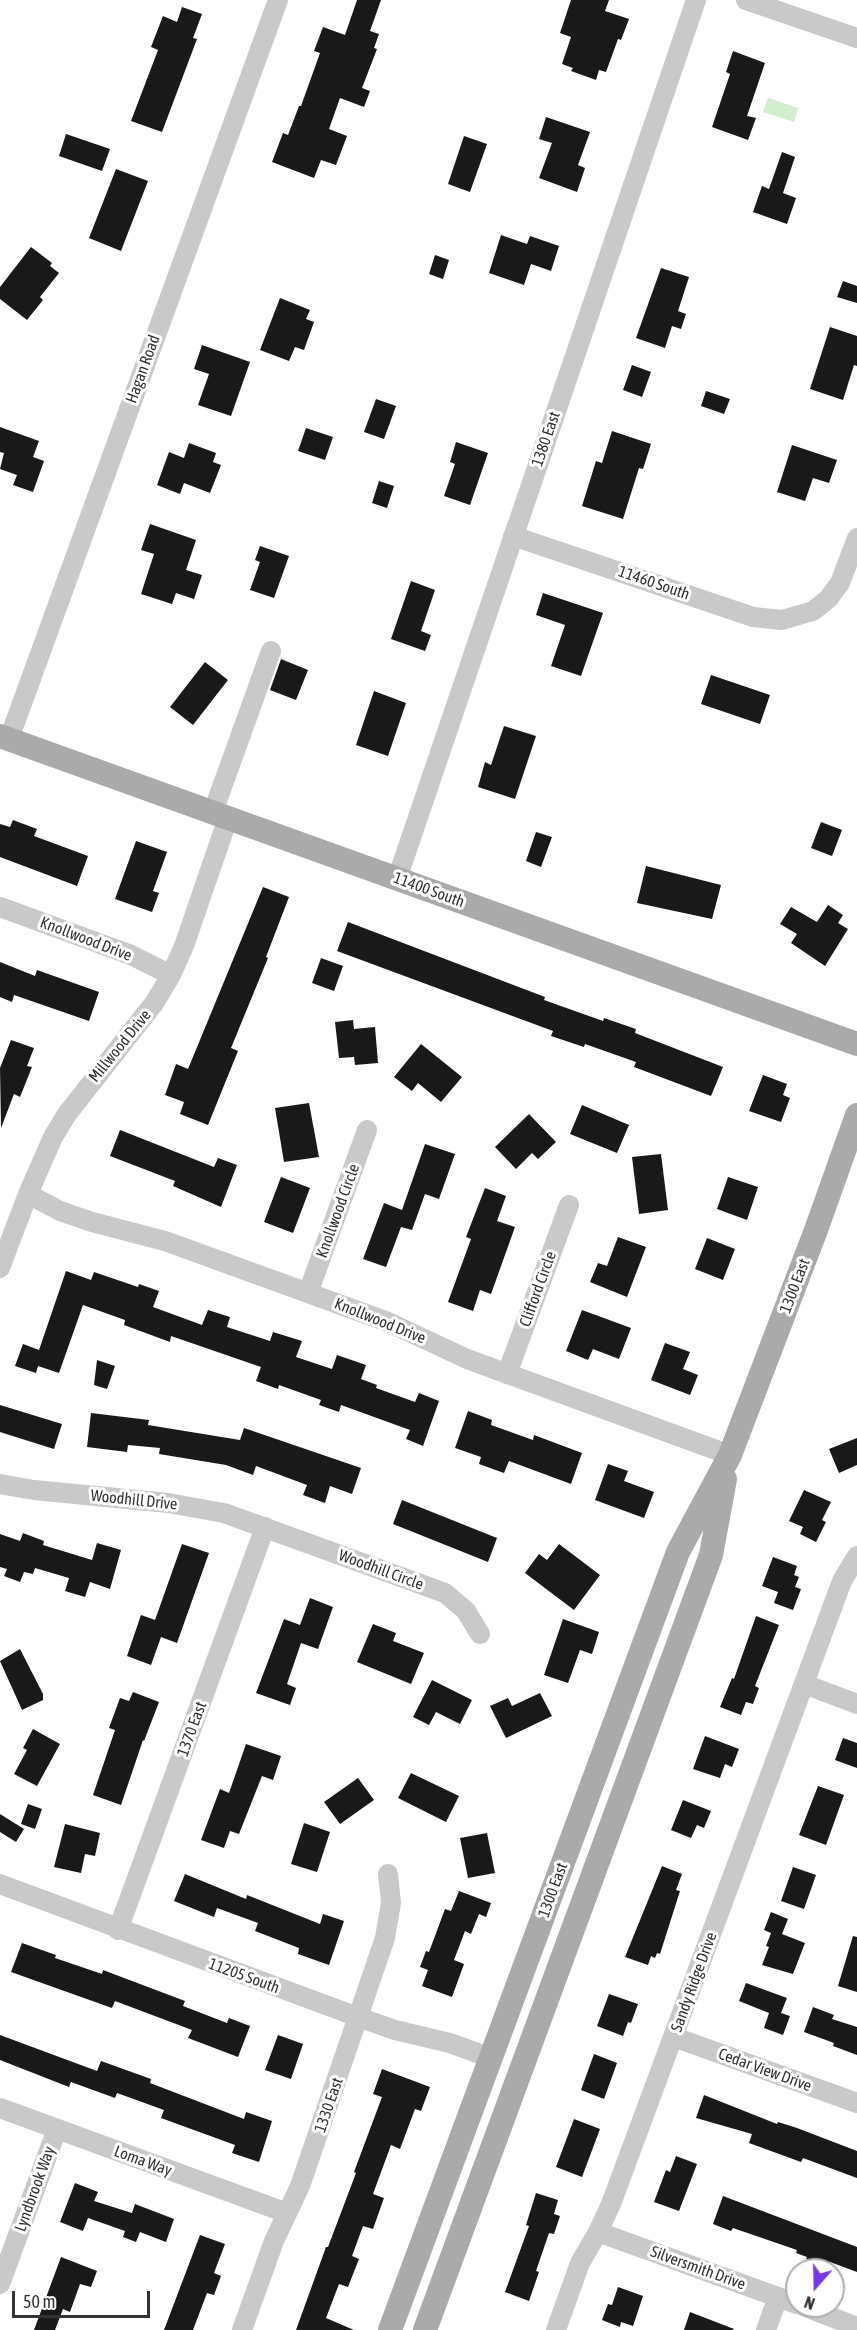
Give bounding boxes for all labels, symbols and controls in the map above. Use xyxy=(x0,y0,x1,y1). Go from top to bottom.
street label: Hagan Road xyxy=(122,332,164,406)
street label: 1380 East xyxy=(528,409,564,469)
street label: 11460 South xyxy=(616,562,692,604)
street label: 11400 South xyxy=(391,868,467,912)
street label: Knollwood Drive xyxy=(37,913,135,965)
street label: Millwood Drive xyxy=(85,1006,155,1086)
street label: Knollwood Circle xyxy=(312,1161,364,1261)
street label: Clifford Circle xyxy=(516,1249,560,1329)
street label: 1300 East xyxy=(776,1256,814,1316)
street label: Knollwood Drive xyxy=(332,1294,428,1348)
street label: Woodhill Drive xyxy=(90,1486,178,1514)
street label: Woodhill Circle xyxy=(336,1546,426,1594)
street label: 1370 East xyxy=(173,1699,211,1759)
street label: 1300 East xyxy=(534,1860,572,1920)
street label: Sandy Ridge Drive xyxy=(667,1930,721,2034)
street label: 11205 South xyxy=(206,1954,282,1998)
street label: Cedar View Drive xyxy=(716,2044,814,2096)
street label: 1330 East xyxy=(311,2075,347,2135)
street label: Loma Way xyxy=(112,2142,174,2180)
street label: Lyndbrook Way xyxy=(11,2144,59,2234)
street label: Silversmith Drive xyxy=(648,2242,748,2294)
north arrow xyxy=(785,2258,845,2318)
scale bar xyxy=(15,2279,153,2317)
text: 50 m xyxy=(23,2291,55,2312)
text: N xyxy=(802,2293,817,2313)

